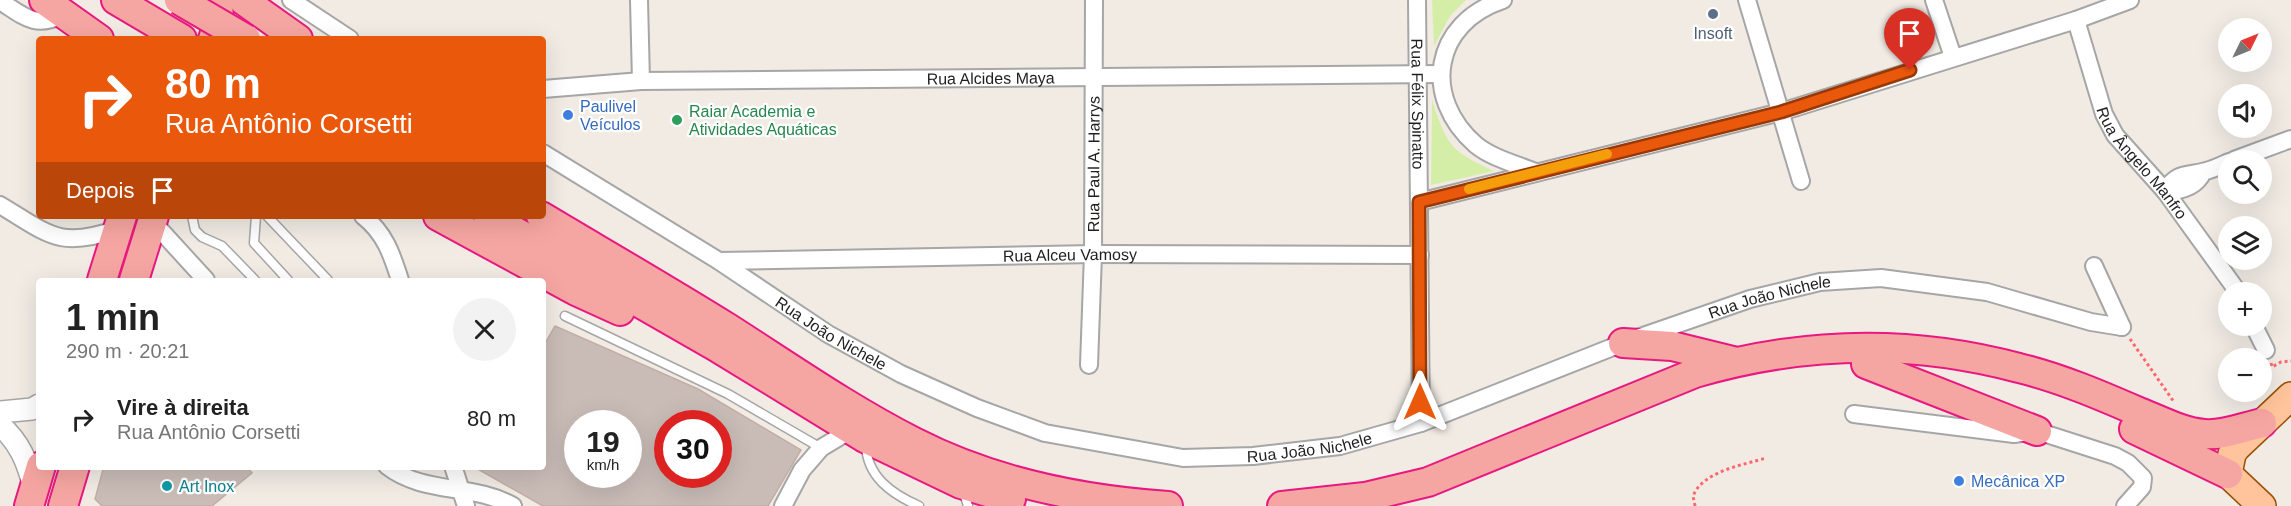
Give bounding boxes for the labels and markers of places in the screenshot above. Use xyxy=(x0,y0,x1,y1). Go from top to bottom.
marker: Insoft xyxy=(1706,7,1720,21)
pin xyxy=(1884,8,1935,70)
place label: Insoft xyxy=(1693,25,1733,42)
place label: Paulivel Veículos xyxy=(580,98,640,133)
place label: Raiar Academia e Atividades Aquáticas xyxy=(689,103,837,138)
marker: Paulivel Veículos xyxy=(561,108,575,122)
marker: Raiar Academia e Atividades Aquáticas xyxy=(670,113,684,127)
place label: Mecânica XP xyxy=(1971,473,2065,490)
marker: Mecânica XP xyxy=(1952,474,1966,488)
place label: Art Inox xyxy=(179,478,234,495)
marker: Art Inox xyxy=(160,479,174,493)

